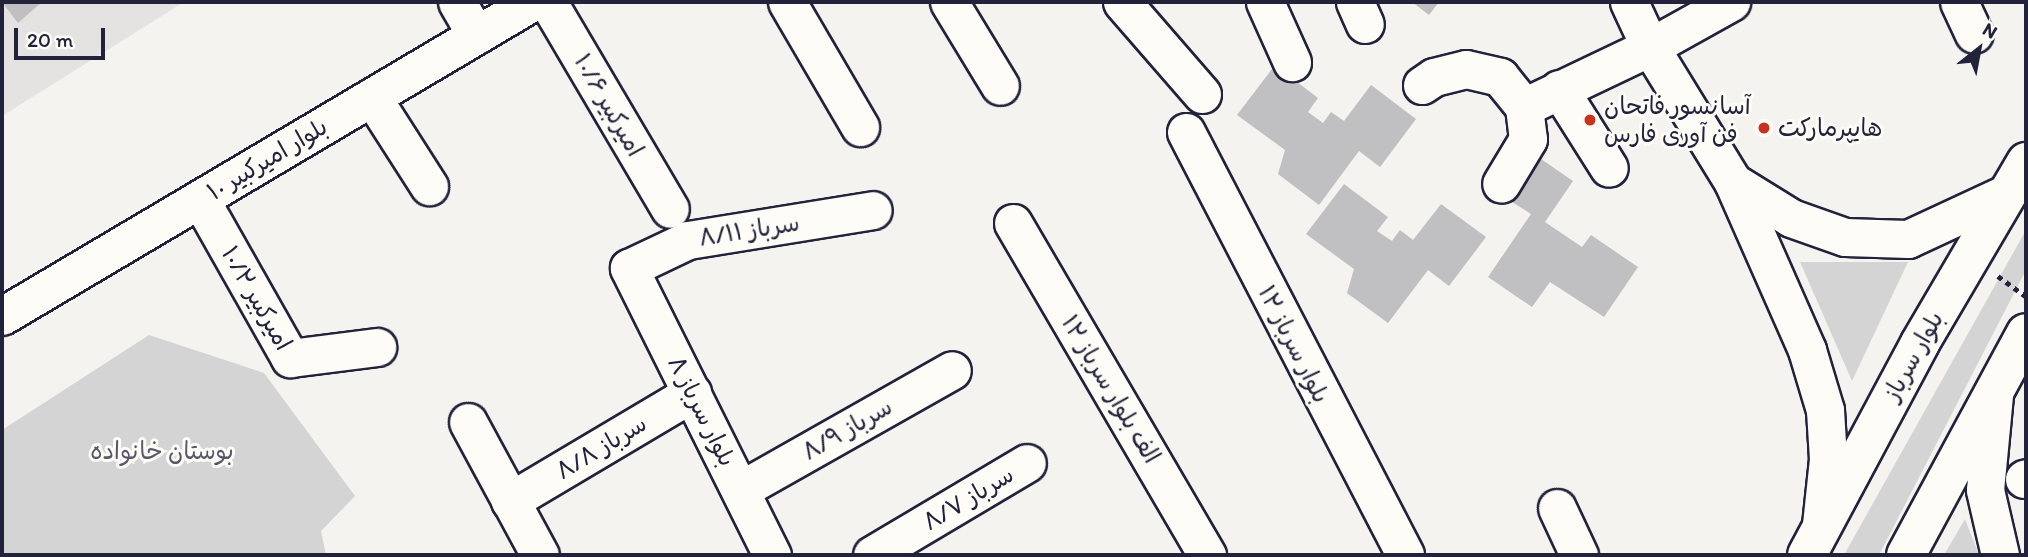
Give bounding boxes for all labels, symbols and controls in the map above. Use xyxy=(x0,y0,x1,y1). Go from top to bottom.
scale bar xyxy=(18,14,108,58)
north arrow xyxy=(1944,14,2014,84)
text: N xyxy=(1979,17,2001,44)
text: 20 m xyxy=(27,27,73,52)
street label: ۱۰/۶ امیرکبیر xyxy=(568,48,650,162)
place label: آسانسور فاتحان فن آوری فارس xyxy=(1604,92,1751,148)
street label: ۱۰ بلوار امیرکبیر xyxy=(202,112,332,206)
marker: آسانسور فاتحان فن آوری فارس xyxy=(1582,112,1598,128)
place label: هایپرمارکت xyxy=(1778,114,1882,142)
marker: هایپرمارکت xyxy=(1756,120,1772,136)
street label: ۸/۱۱ سرباز xyxy=(697,208,801,252)
street label: ۱۰/۲ امیرکبیر xyxy=(216,241,298,355)
street label: ۱۲ بلوار سرباز xyxy=(1252,280,1336,408)
street label: بلوار سرباز xyxy=(1877,306,1949,406)
street label: ۱۲ الف بلوار سرباز xyxy=(1055,310,1167,468)
street label: ۸ بلوار سرباز xyxy=(662,351,742,471)
street label: ۸/۹ سرباز xyxy=(797,392,897,466)
street label: ۸/۸ سرباز xyxy=(550,409,652,485)
park label: بوستان خانواده xyxy=(90,437,234,465)
street label: ۸/۷ سرباز xyxy=(917,460,1019,536)

